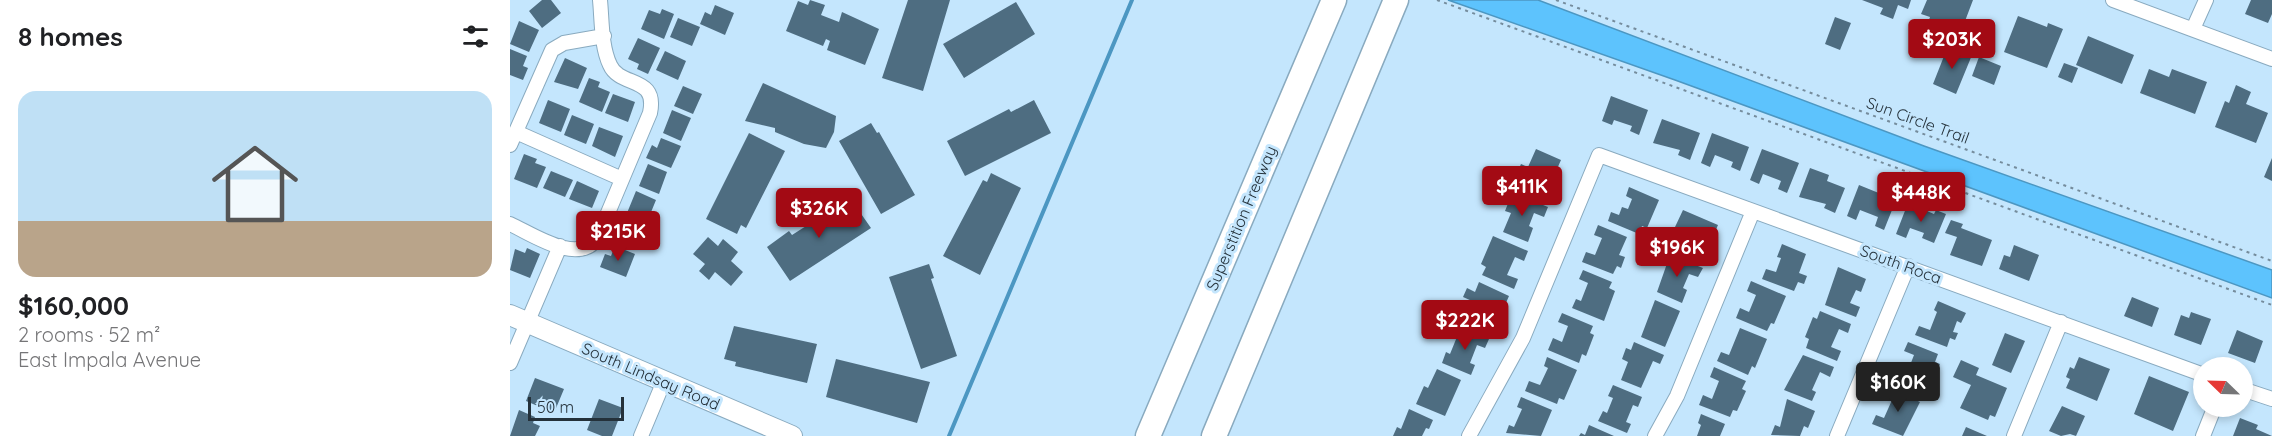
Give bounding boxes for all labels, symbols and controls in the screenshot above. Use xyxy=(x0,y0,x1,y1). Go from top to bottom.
pin: $203K xyxy=(1910,19,1994,70)
text: 8 homes xyxy=(18,20,123,53)
icon: filters xyxy=(459,20,492,53)
text: $203K xyxy=(1922,26,1982,51)
street label: Sun Circle Trail xyxy=(1864,92,1972,148)
icon: home xyxy=(201,130,309,238)
street label: Superstition Freeway xyxy=(1201,143,1281,293)
pin: $411K xyxy=(1480,166,1564,217)
pin: $448K xyxy=(1879,172,1963,223)
text: $411K xyxy=(1496,173,1548,198)
text: $448K xyxy=(1891,179,1951,204)
pin: $326K xyxy=(777,188,861,239)
text: $326K xyxy=(790,195,848,220)
pin: $215K xyxy=(576,211,660,262)
text: $215K xyxy=(590,218,646,243)
pin: $196K xyxy=(1635,227,1719,278)
text: $196K xyxy=(1649,234,1705,259)
street label: South Roca xyxy=(1858,240,1944,288)
text: $160,000 xyxy=(18,289,129,322)
pin: $222K xyxy=(1423,300,1507,351)
text: $222K xyxy=(1435,307,1495,332)
text: 2 rooms · 52 m² xyxy=(18,322,160,347)
street label: South Lindsay Road xyxy=(579,338,723,414)
text: East Impala Avenue xyxy=(18,347,201,372)
north arrow xyxy=(2193,357,2253,417)
map controls xyxy=(2193,357,2253,417)
pin: $160K xyxy=(1856,362,1940,413)
text: $160K xyxy=(1870,369,1926,394)
scale bar xyxy=(528,394,624,422)
text: 50 m xyxy=(537,397,574,417)

